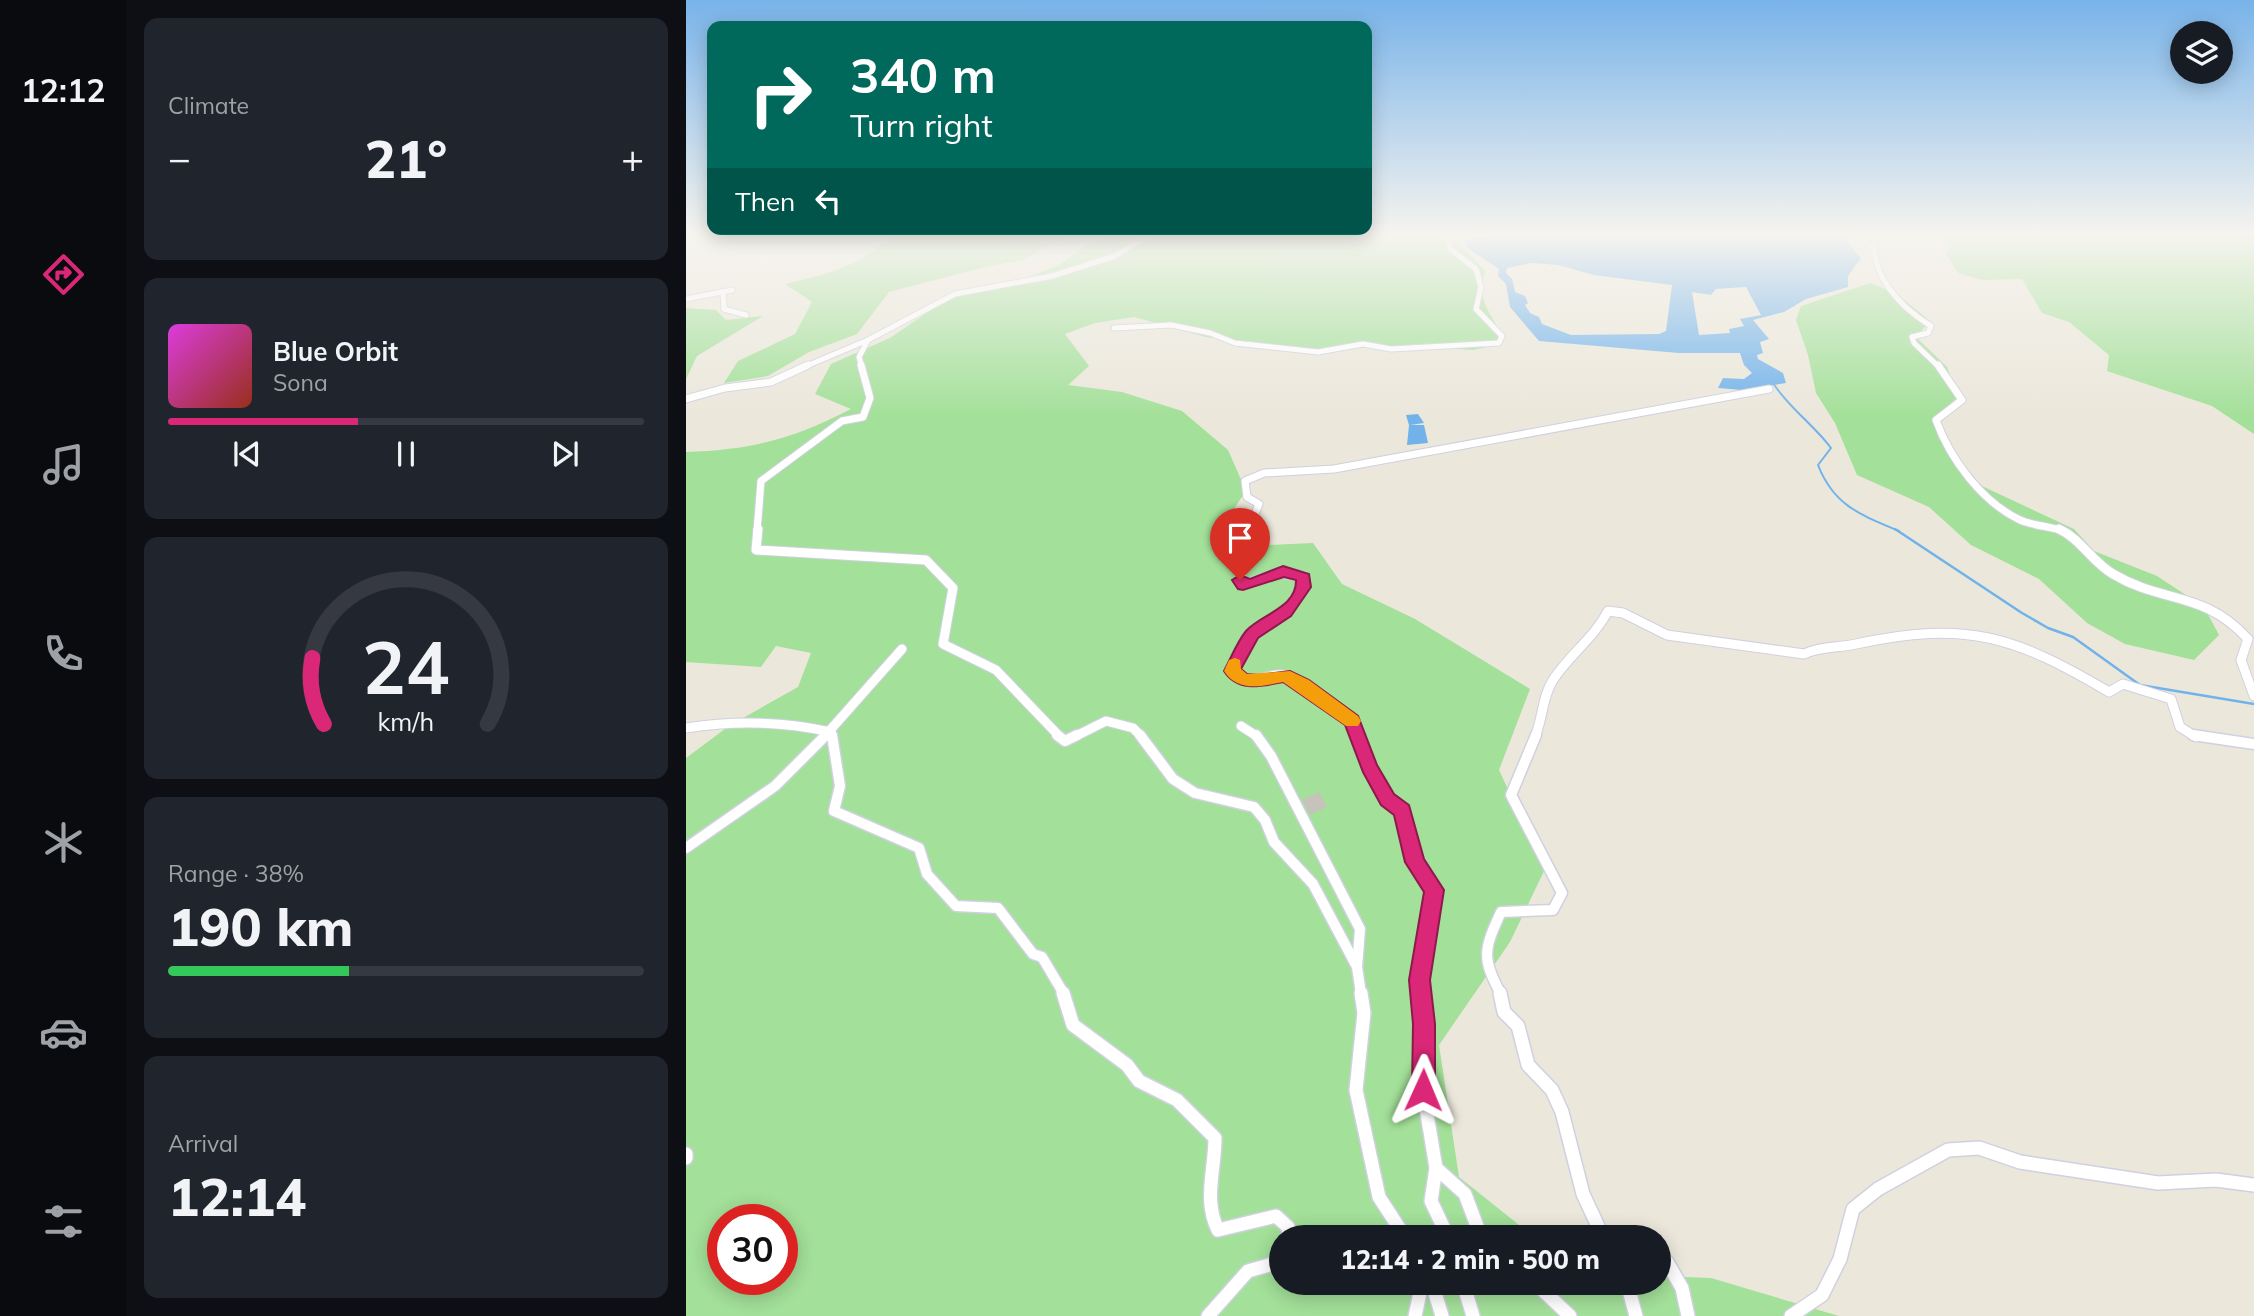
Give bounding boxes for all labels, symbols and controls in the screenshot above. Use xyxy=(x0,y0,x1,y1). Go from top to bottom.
map controls xyxy=(2170,21,2233,84)
button: layers xyxy=(2170,21,2233,84)
text: 340 m xyxy=(850,44,996,105)
icon: right xyxy=(735,49,826,140)
text: 12:12 xyxy=(21,70,105,110)
text: Climate xyxy=(168,91,249,120)
text: Turn right xyxy=(850,105,993,145)
text: 21° xyxy=(365,126,447,191)
text: − xyxy=(168,134,191,182)
text: + xyxy=(621,134,644,182)
icon: left xyxy=(809,182,847,220)
text: Then xyxy=(735,185,795,218)
icon: directions xyxy=(39,250,88,299)
text: Blue Orbit xyxy=(273,335,398,368)
text: Sona xyxy=(273,368,328,397)
icon: previous xyxy=(228,435,266,473)
icon: pause xyxy=(387,435,425,473)
icon: next xyxy=(546,435,584,473)
icon: music xyxy=(39,440,88,489)
pin xyxy=(1210,508,1270,580)
icon: arrive xyxy=(1221,519,1259,557)
text: 24 xyxy=(362,621,450,712)
icon: phone xyxy=(39,629,88,678)
text: km/h xyxy=(378,706,434,737)
icon: climate xyxy=(39,818,88,867)
text: Range · 38% xyxy=(168,859,304,888)
text: 190 km xyxy=(168,894,353,959)
icon: car xyxy=(39,1008,88,1057)
position arrow xyxy=(1386,1053,1460,1127)
text: Arrival xyxy=(168,1129,238,1158)
text: 12:14 xyxy=(168,1164,306,1229)
icon: filters xyxy=(39,1197,88,1246)
speed limit sign: 30 xyxy=(707,1204,798,1295)
text: 12:14 · 2 min · 500 m xyxy=(1340,1243,1600,1276)

